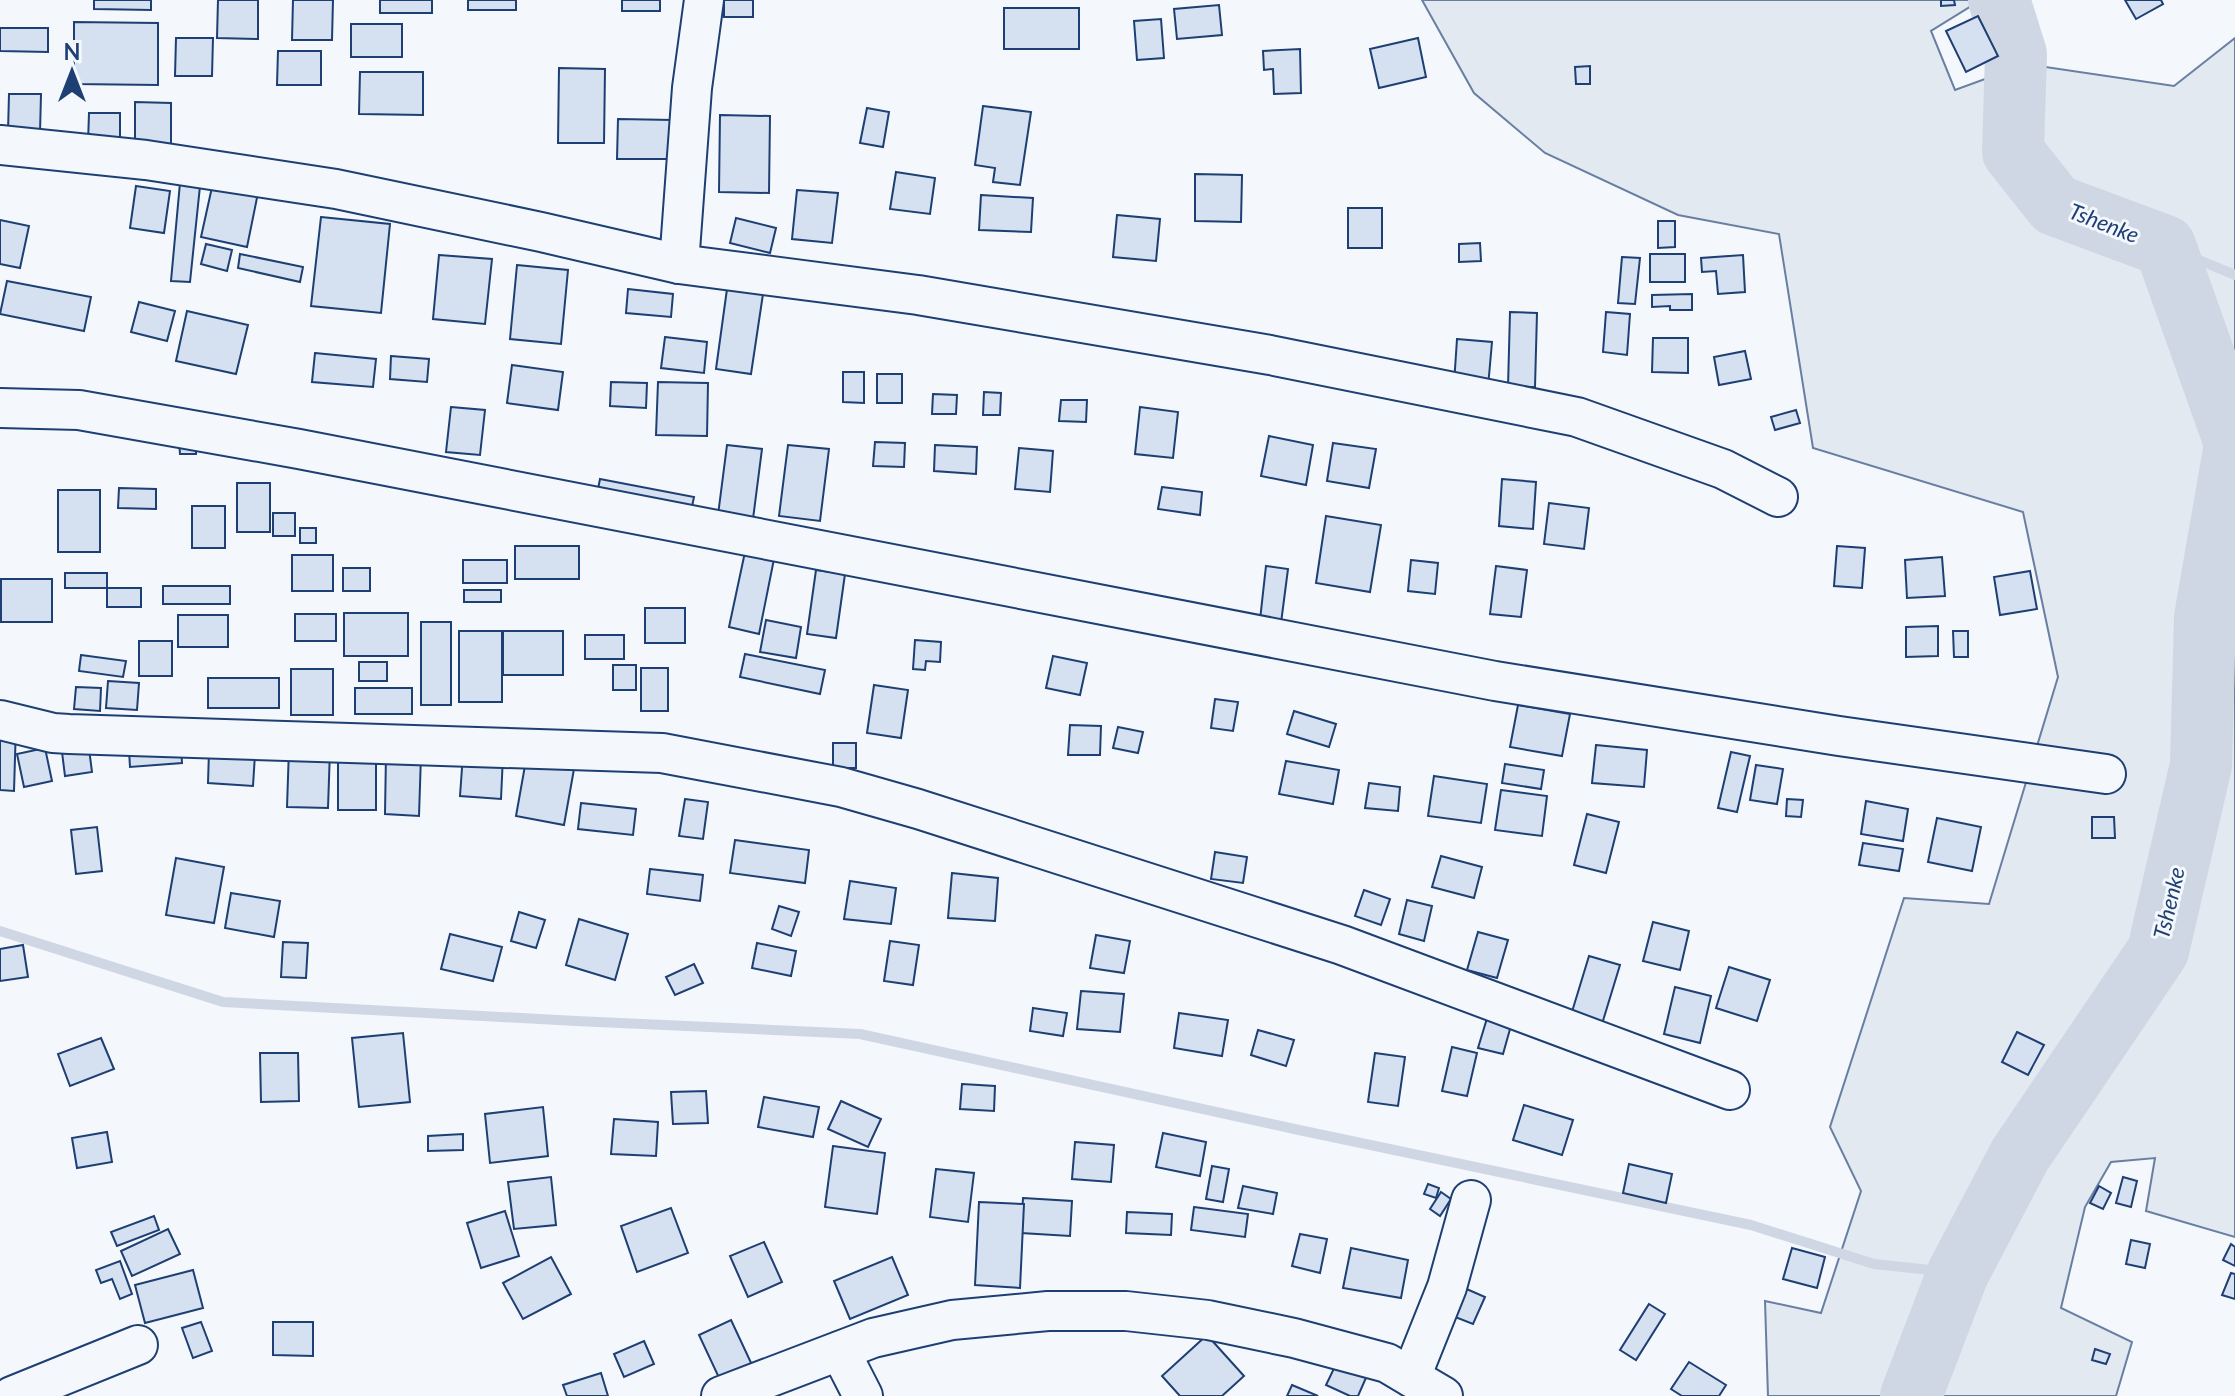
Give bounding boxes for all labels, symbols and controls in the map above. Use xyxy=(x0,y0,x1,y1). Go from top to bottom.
north arrow xyxy=(32,32,112,112)
text: N xyxy=(64,38,80,65)
water label: Tshenke xyxy=(2065,197,2143,248)
water label: Tshenke xyxy=(2147,864,2190,941)

